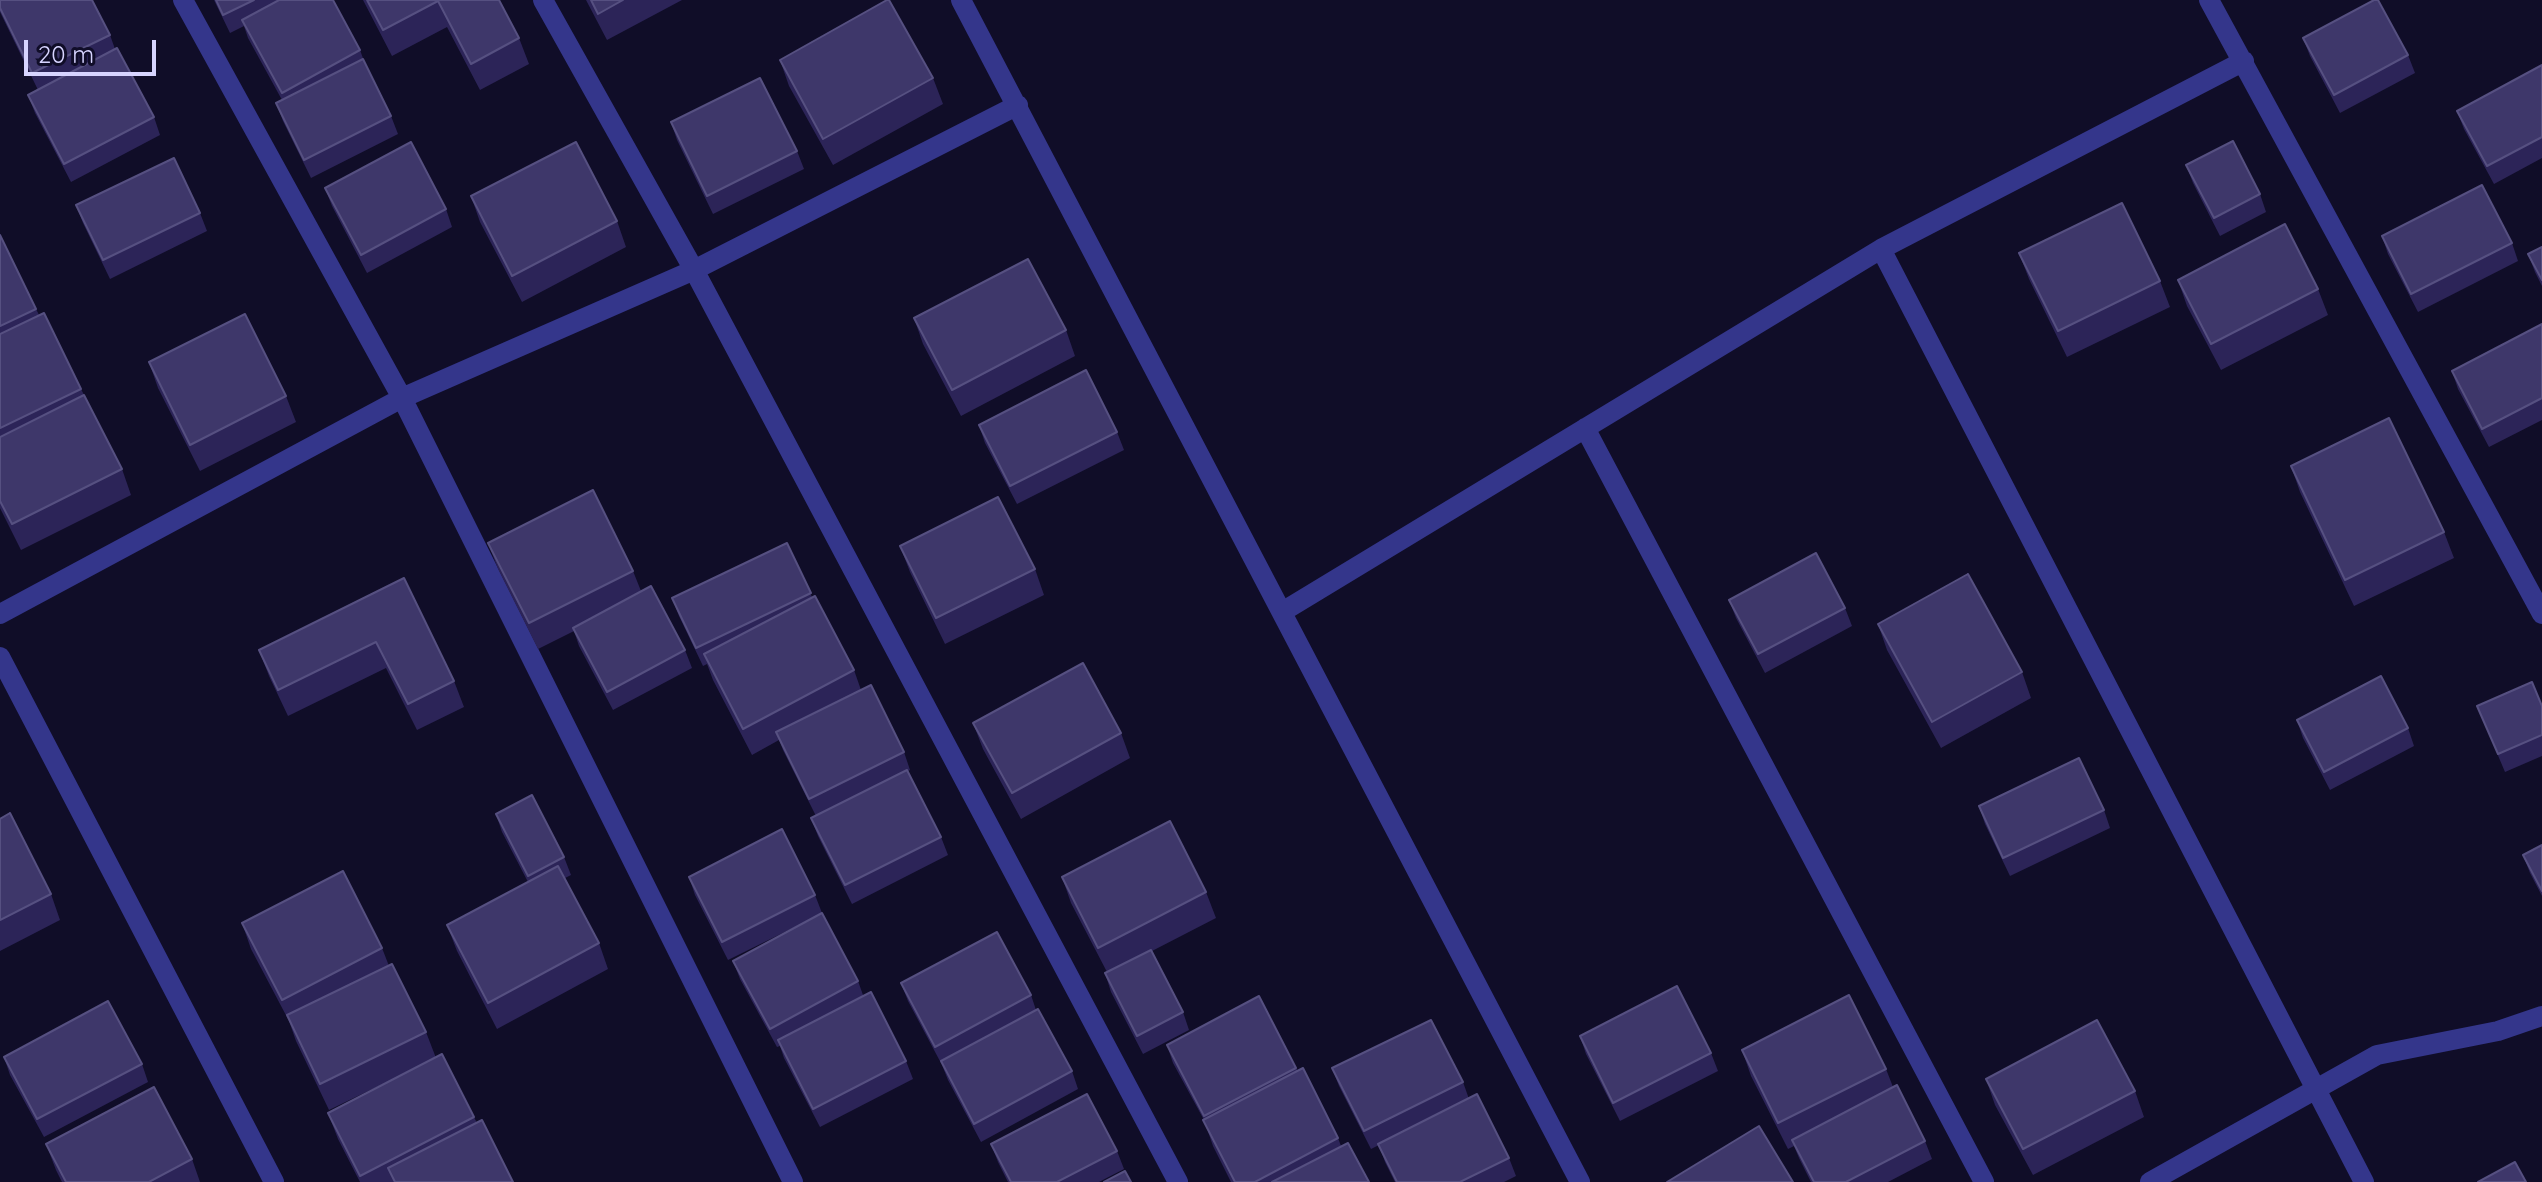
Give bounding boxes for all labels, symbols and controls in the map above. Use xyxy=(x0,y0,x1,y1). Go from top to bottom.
scale bar xyxy=(28,24,160,74)
text: 20 m xyxy=(38,39,94,69)

